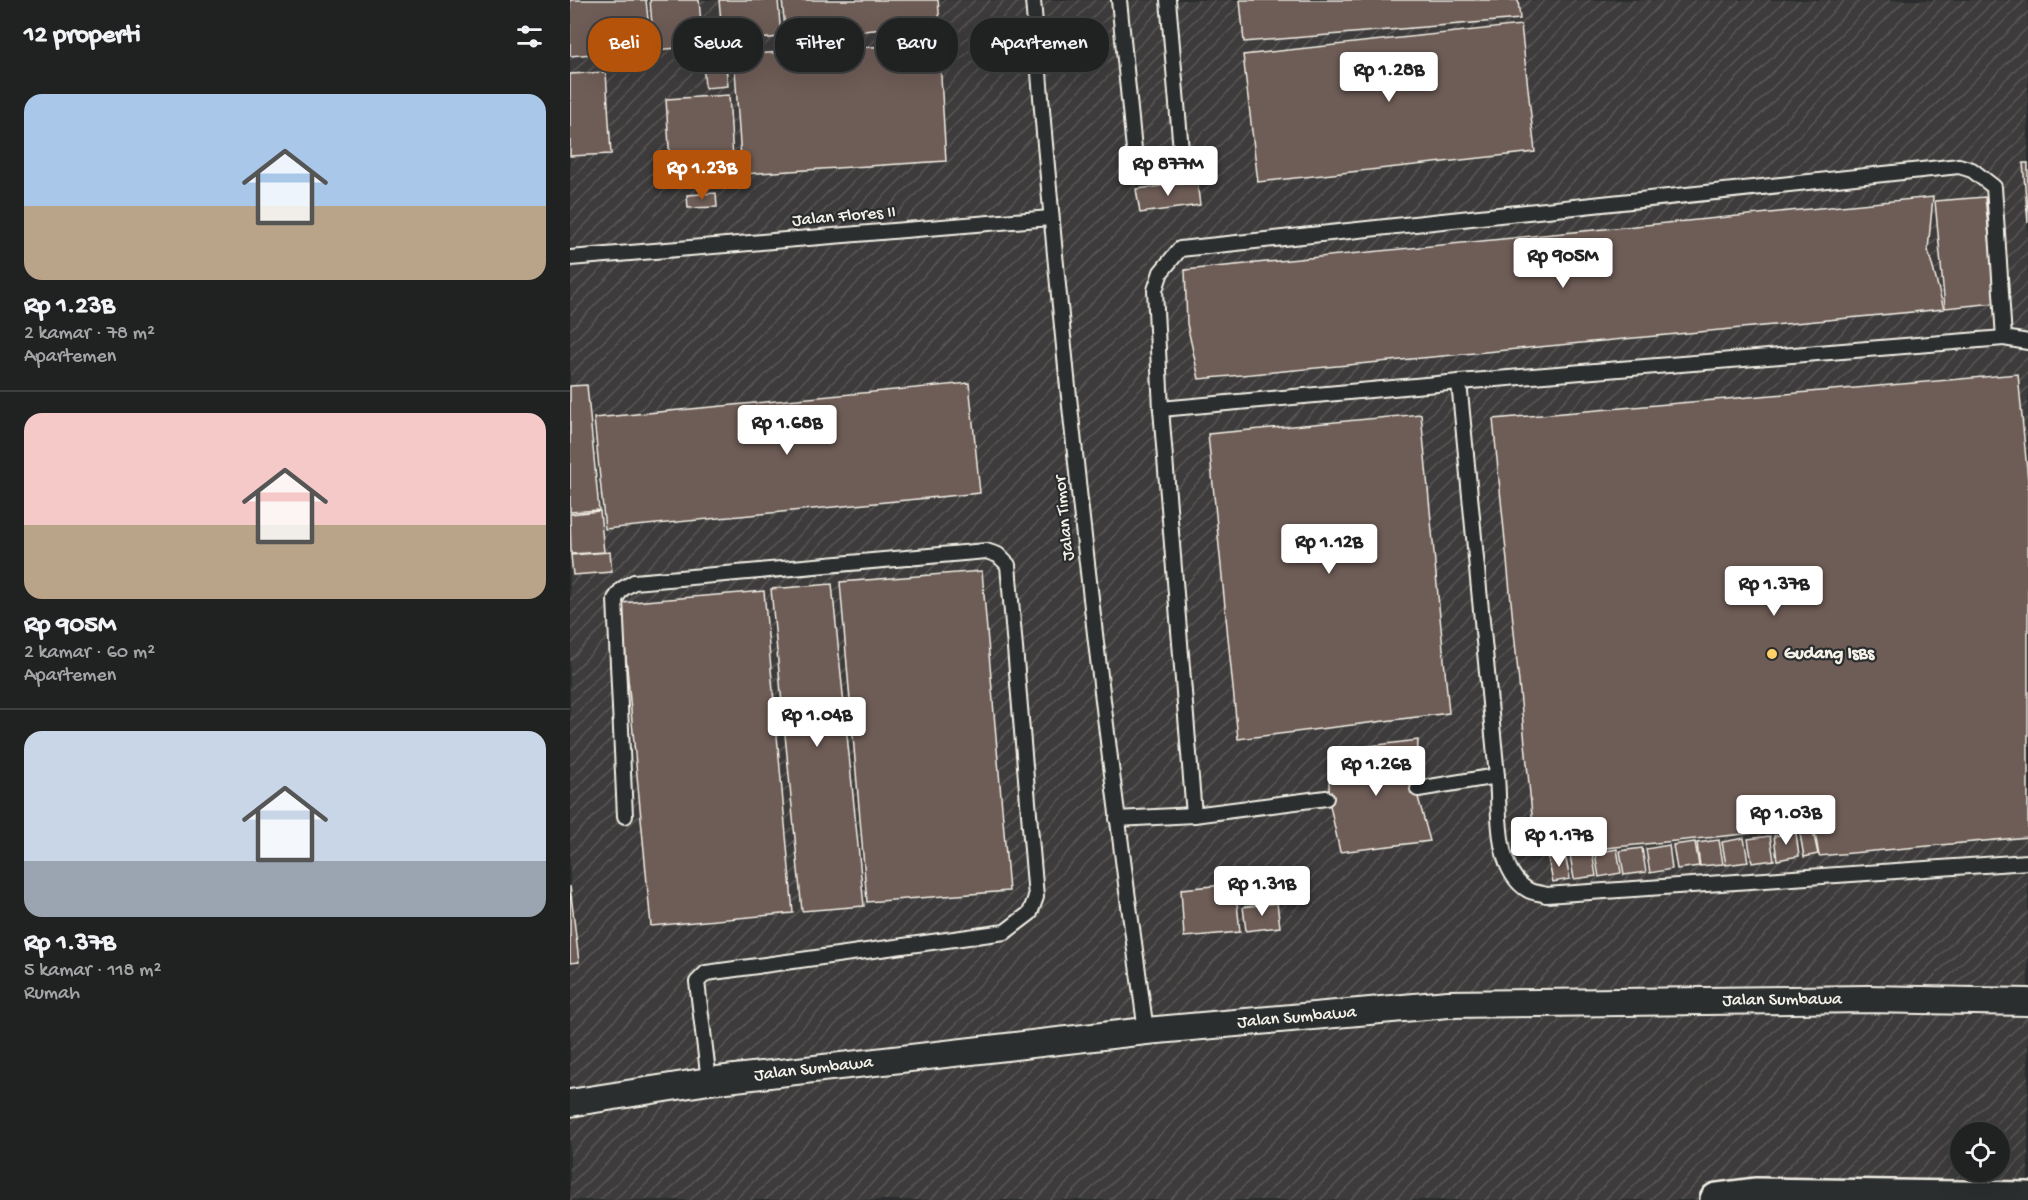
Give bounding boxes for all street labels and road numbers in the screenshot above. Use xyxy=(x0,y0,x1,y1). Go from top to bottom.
street label: Jalan Flores II xyxy=(791,202,897,232)
street label: Jalan Timor xyxy=(1050,473,1080,562)
street label: Jalan Sumbawa xyxy=(1722,989,1843,1011)
street label: Jalan Sumbawa xyxy=(1236,1002,1358,1033)
street label: Jalan Sumbawa xyxy=(753,1052,875,1086)

